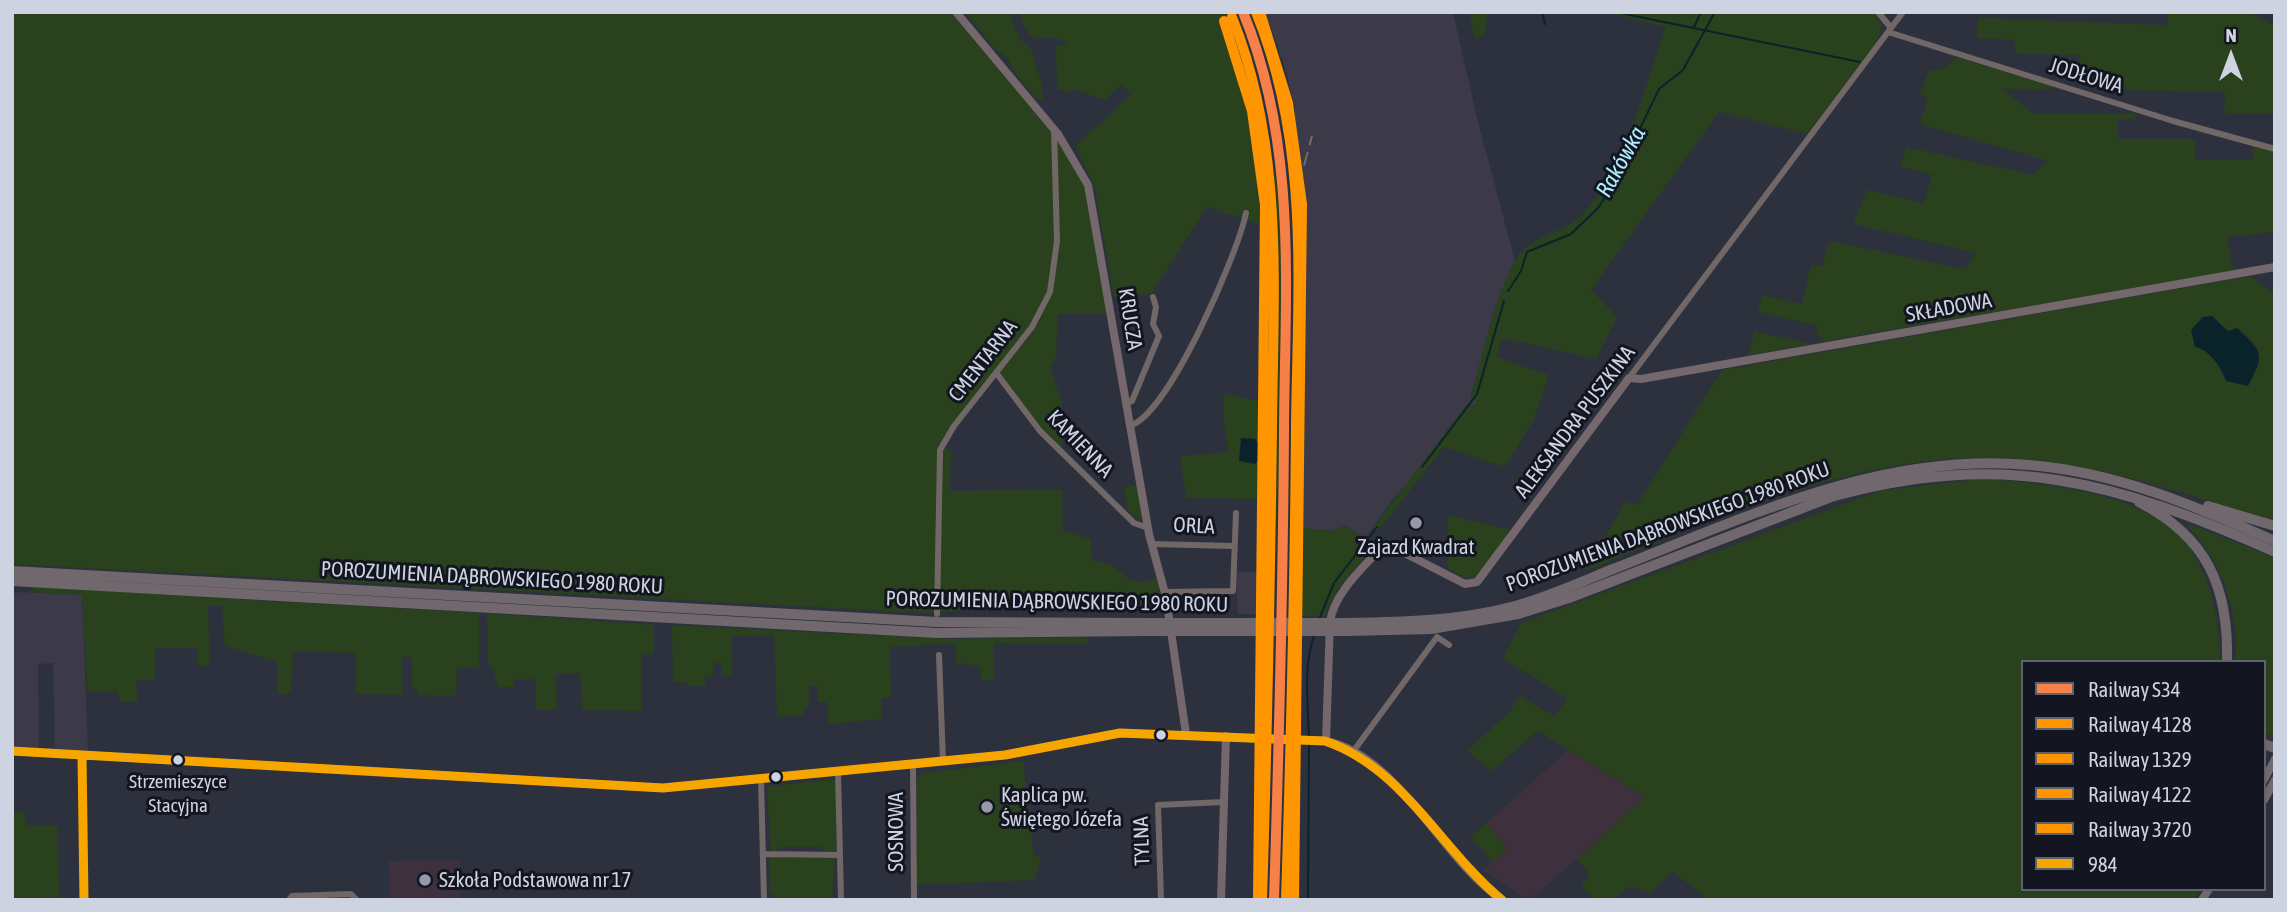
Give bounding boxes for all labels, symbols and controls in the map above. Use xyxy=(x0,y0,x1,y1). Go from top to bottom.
north arrow xyxy=(2196,21,2266,91)
text: N xyxy=(2225,24,2237,46)
street label: JODŁOWA xyxy=(2046,53,2126,99)
water label: Rakówka xyxy=(1590,122,1652,202)
street label: KRUCZA xyxy=(1113,286,1147,352)
street label: SKŁADOWA xyxy=(1904,288,1994,328)
street label: CMENTARNA xyxy=(943,315,1023,407)
street label: ALEKSANDRA PUSZKINA xyxy=(1510,341,1640,503)
street label: KAMIENNA xyxy=(1042,405,1118,483)
street label: POROZUMIENIA DĄBROWSKIEGO 1980 ROKU xyxy=(1503,457,1833,597)
street label: ORLA xyxy=(1173,512,1215,540)
marker: Zajazd Kwadrat xyxy=(1408,515,1424,531)
place label: Zajazd Kwadrat xyxy=(1357,534,1475,560)
street label: POROZUMIENIA DĄBROWSKIEGO 1980 ROKU xyxy=(320,556,664,600)
street label: POROZUMIENIA DĄBROWSKIEGO 1980 ROKU xyxy=(885,586,1229,618)
legend xyxy=(2021,660,2266,891)
text: Railway S34 xyxy=(2088,677,2181,701)
text: Railway 4128 xyxy=(2088,712,2192,736)
unlabelled marker xyxy=(1154,728,1168,742)
text: Railway 1329 xyxy=(2088,747,2192,771)
marker: Strzemieszyce Stacyjna xyxy=(171,753,185,767)
unlabelled marker xyxy=(769,770,783,784)
place label: Strzemieszyce Stacyjna xyxy=(129,771,227,815)
place label: Kaplica pw. Świętego Józefa xyxy=(1001,782,1122,832)
text: Railway 4122 xyxy=(2088,782,2192,806)
street label: SOSNOWA xyxy=(883,792,909,872)
marker: Kaplica pw. Świętego Józefa xyxy=(979,799,995,815)
street label: TYLNA xyxy=(1129,816,1155,866)
text: Railway 3720 xyxy=(2088,817,2192,841)
text: 984 xyxy=(2088,852,2118,876)
place label: Szkoła Podstawowa nr 17 xyxy=(439,867,631,893)
marker: Szkoła Podstawowa nr 17 xyxy=(417,872,433,888)

